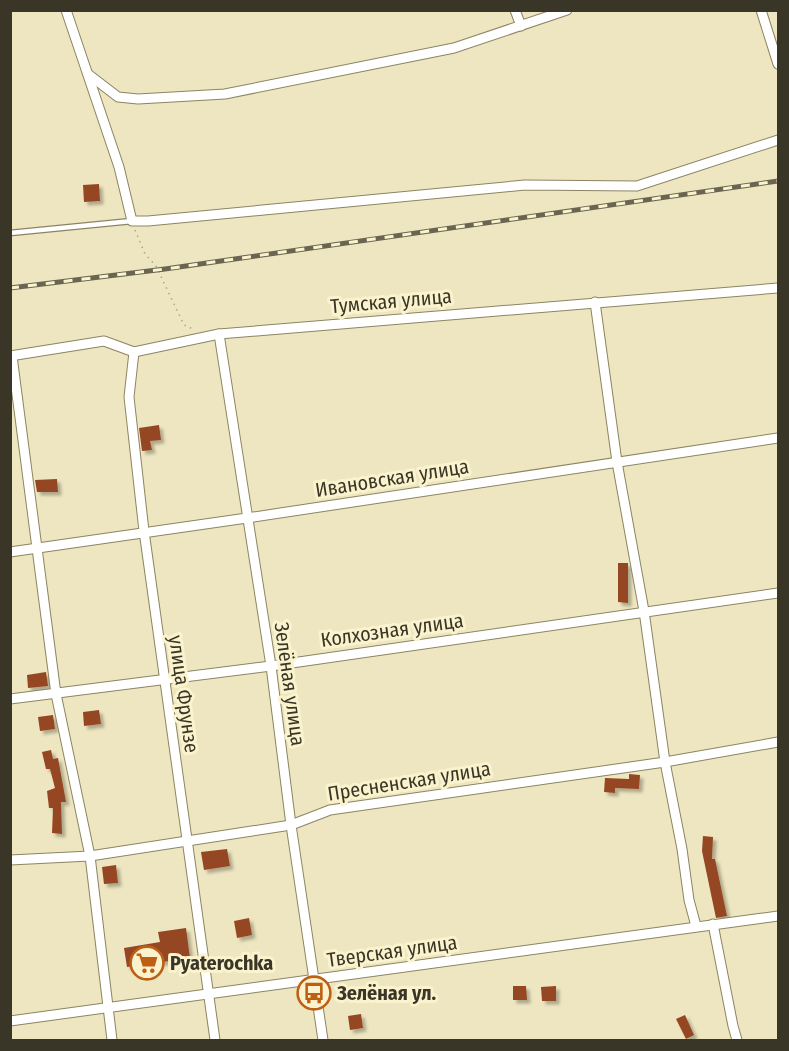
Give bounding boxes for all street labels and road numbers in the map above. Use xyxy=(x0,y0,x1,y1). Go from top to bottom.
street label: Тумская улица xyxy=(329,284,453,318)
street label: Ивановская улица xyxy=(314,454,470,502)
street label: Колхозная улица xyxy=(319,608,465,652)
street label: Зелёная улица xyxy=(269,621,311,747)
street label: улица Фрунзе xyxy=(164,634,204,754)
street label: Пресненская улица xyxy=(326,756,492,806)
street label: Тверская улица xyxy=(325,930,459,972)

